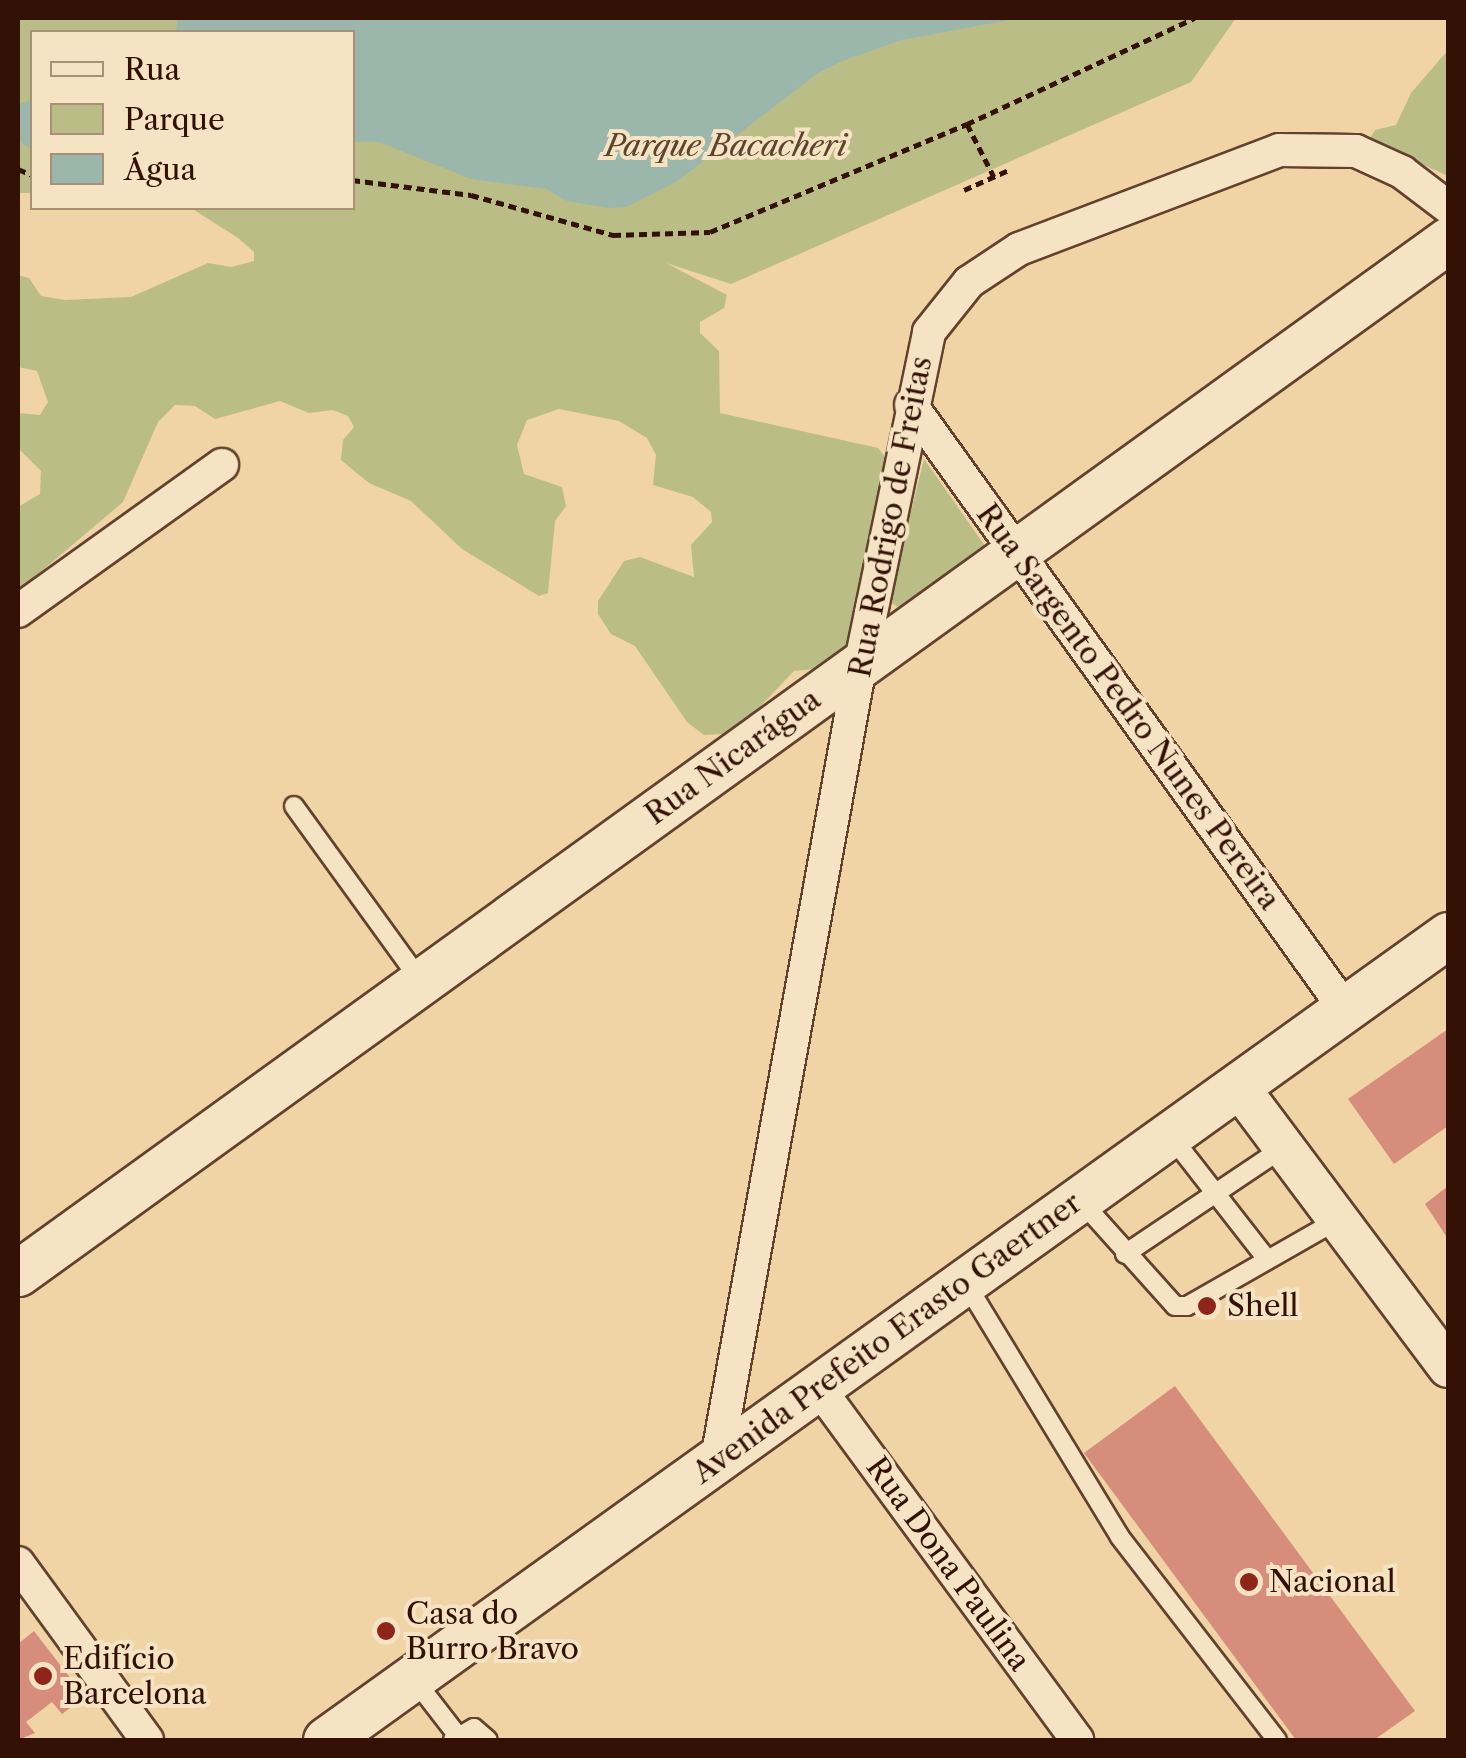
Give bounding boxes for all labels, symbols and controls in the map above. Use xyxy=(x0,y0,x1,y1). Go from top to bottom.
legend xyxy=(30,30,355,210)
text: Rua xyxy=(124,51,180,88)
text: Parque xyxy=(124,101,225,138)
park label: Parque Bacacheri xyxy=(605,128,847,164)
text: Água xyxy=(124,151,196,188)
street label: Rua Rodrigo de Freitas xyxy=(842,353,940,681)
street label: Rua Sargento Pedro Nunes Pereira xyxy=(969,497,1287,917)
street label: Rua Nicarágua xyxy=(638,681,828,833)
street label: Avenida Prefeito Erasto Gaertner xyxy=(686,1185,1088,1491)
place label: Shell xyxy=(1227,1288,1298,1324)
marker: Shell xyxy=(1196,1295,1218,1317)
street label: Rua Dona Paulina xyxy=(858,1450,1038,1678)
place label: Nacional xyxy=(1269,1564,1396,1600)
marker: Nacional xyxy=(1238,1571,1260,1593)
place label: Casa do Burro Bravo xyxy=(406,1596,579,1666)
marker: Casa do Burro Bravo xyxy=(375,1620,397,1642)
place label: Edifício Barcelona xyxy=(63,1641,206,1712)
marker: Edifício Barcelona xyxy=(32,1665,54,1687)

